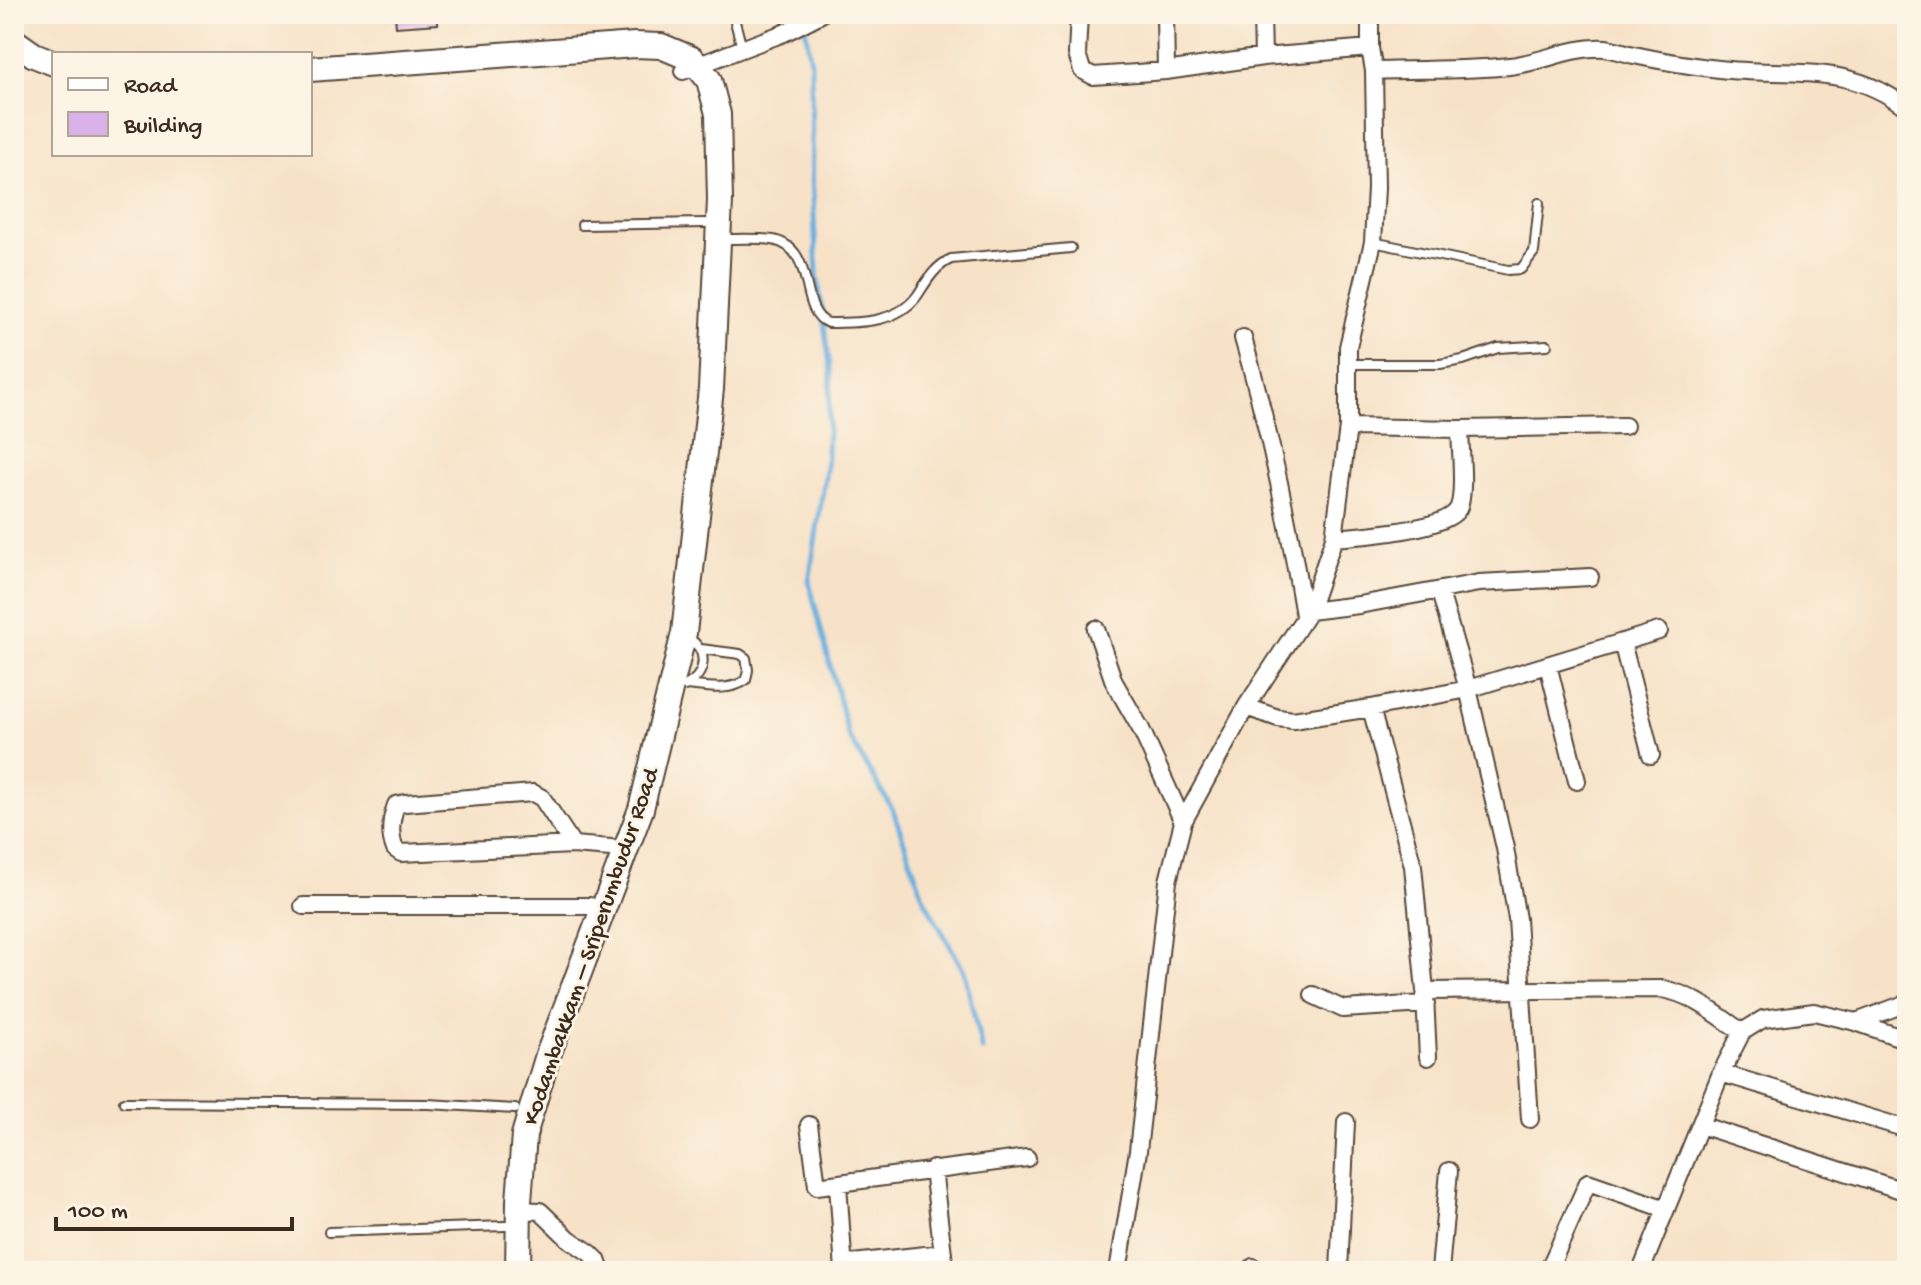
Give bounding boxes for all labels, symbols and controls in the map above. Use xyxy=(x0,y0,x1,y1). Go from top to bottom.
legend xyxy=(52,52,312,156)
text: Road xyxy=(124,73,178,102)
text: Building xyxy=(123,113,202,142)
street label: Kodambakkam – Sriperumbudur Road xyxy=(517,763,668,1129)
scale bar xyxy=(56,1181,292,1231)
text: 100 m xyxy=(67,1198,128,1227)

